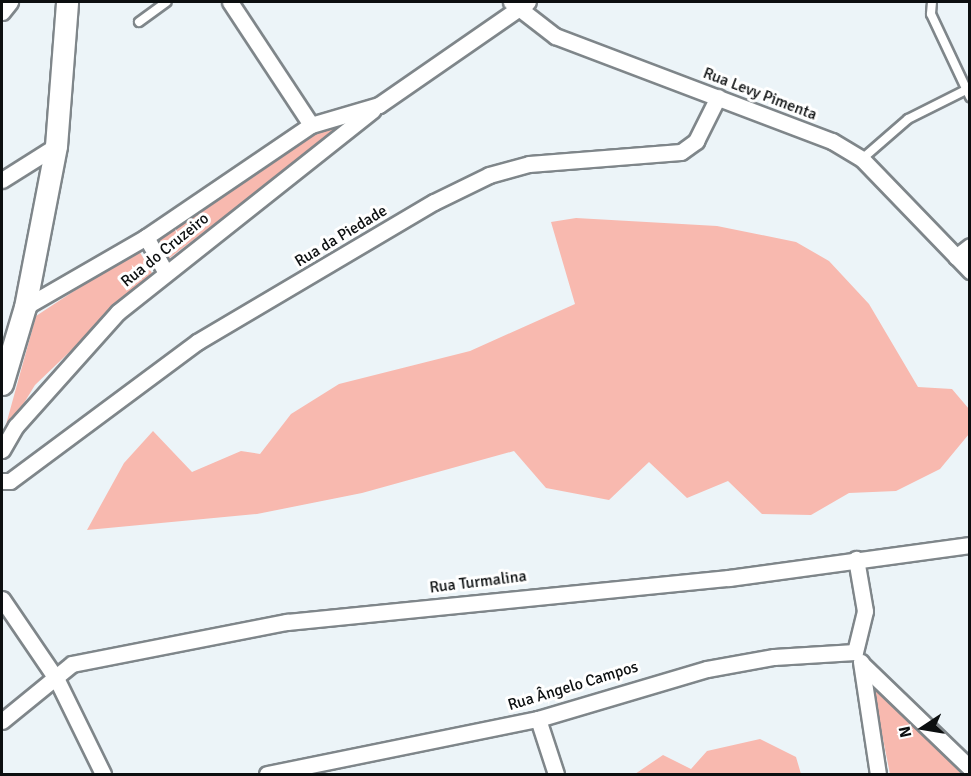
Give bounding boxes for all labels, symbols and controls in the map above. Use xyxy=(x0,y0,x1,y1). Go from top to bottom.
street label: Rua Levy Pimenta xyxy=(700,63,820,125)
street label: Rua da Piedade xyxy=(291,201,391,271)
street label: Rua do Cruzeiro xyxy=(117,209,213,291)
street label: Rua Turmalina xyxy=(428,567,528,597)
street label: Rua Ângelo Campos xyxy=(506,657,640,715)
north arrow xyxy=(893,698,953,758)
text: N xyxy=(894,724,916,739)

